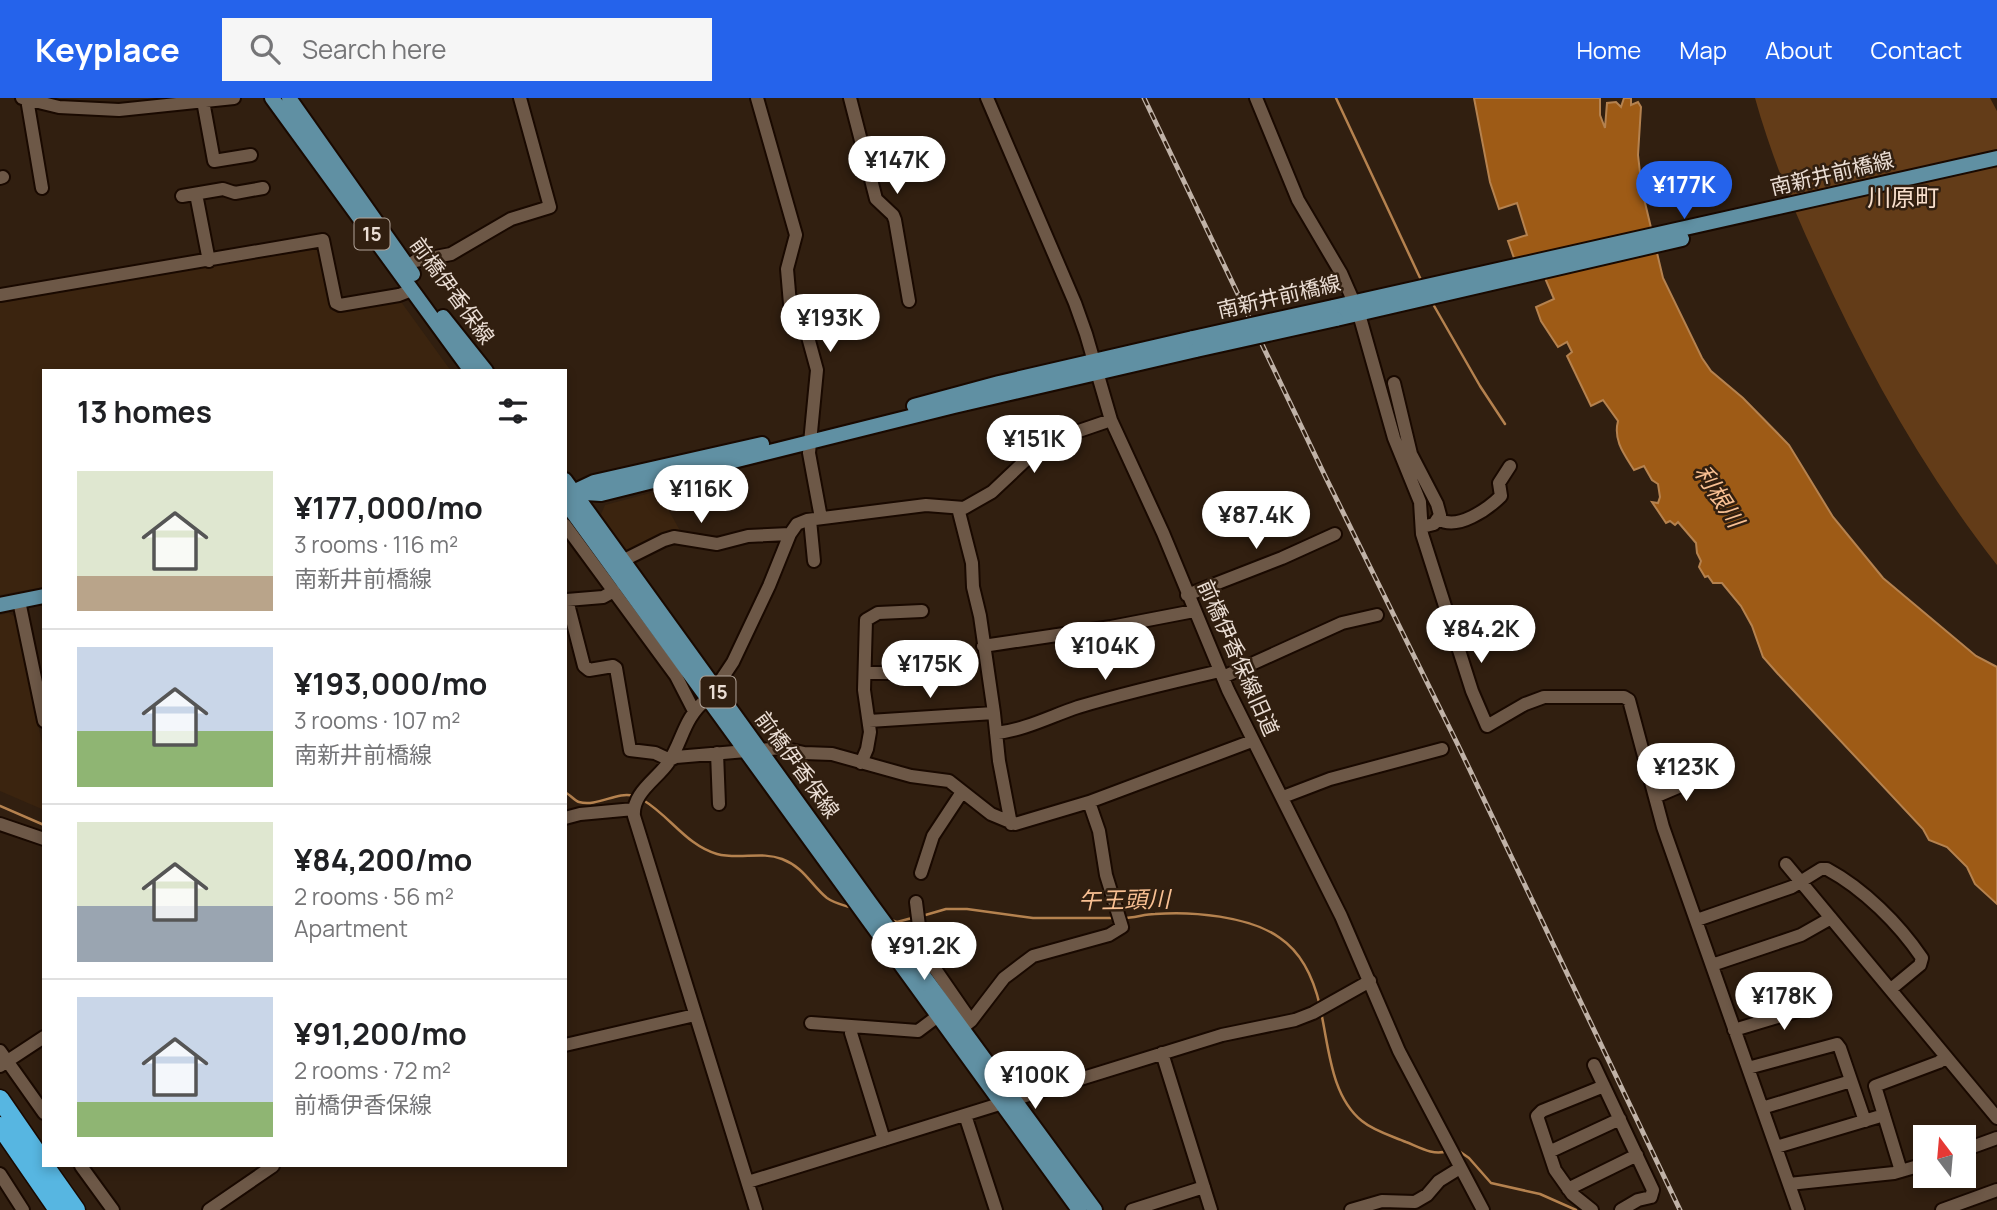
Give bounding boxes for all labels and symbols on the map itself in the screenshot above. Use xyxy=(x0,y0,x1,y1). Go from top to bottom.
pin: ¥147K xyxy=(848,136,946,196)
street label: 南新井前橋線 xyxy=(1767,145,1896,201)
pin: ¥177K xyxy=(1635,162,1733,221)
district label: 川原町 xyxy=(1867,180,1939,213)
road number: 15 xyxy=(354,218,390,250)
street label: 前橋伊香保線 xyxy=(404,231,501,350)
street label: 南新井前橋線 xyxy=(1214,268,1343,324)
pin: ¥193K xyxy=(781,294,879,354)
pin: ¥151K xyxy=(985,416,1083,475)
water label: 利根川 xyxy=(1688,458,1754,536)
pin: ¥116K xyxy=(652,466,750,525)
pin: ¥87.4K xyxy=(1199,491,1313,551)
street label: 前橋伊香保線旧道 xyxy=(1192,575,1286,740)
pin: ¥84.2K xyxy=(1424,606,1538,665)
pin: ¥104K xyxy=(1056,622,1154,682)
pin: ¥175K xyxy=(881,640,979,700)
road number: 15 xyxy=(700,677,736,708)
street label: 前橋伊香保線 xyxy=(749,705,846,824)
pin: ¥123K xyxy=(1637,744,1735,803)
water label: 午王頭川 xyxy=(1078,882,1173,916)
pin: ¥91.2K xyxy=(867,922,981,982)
pin: ¥178K xyxy=(1735,972,1833,1032)
pin: ¥100K xyxy=(986,1052,1084,1111)
north arrow xyxy=(1913,1125,1976,1188)

